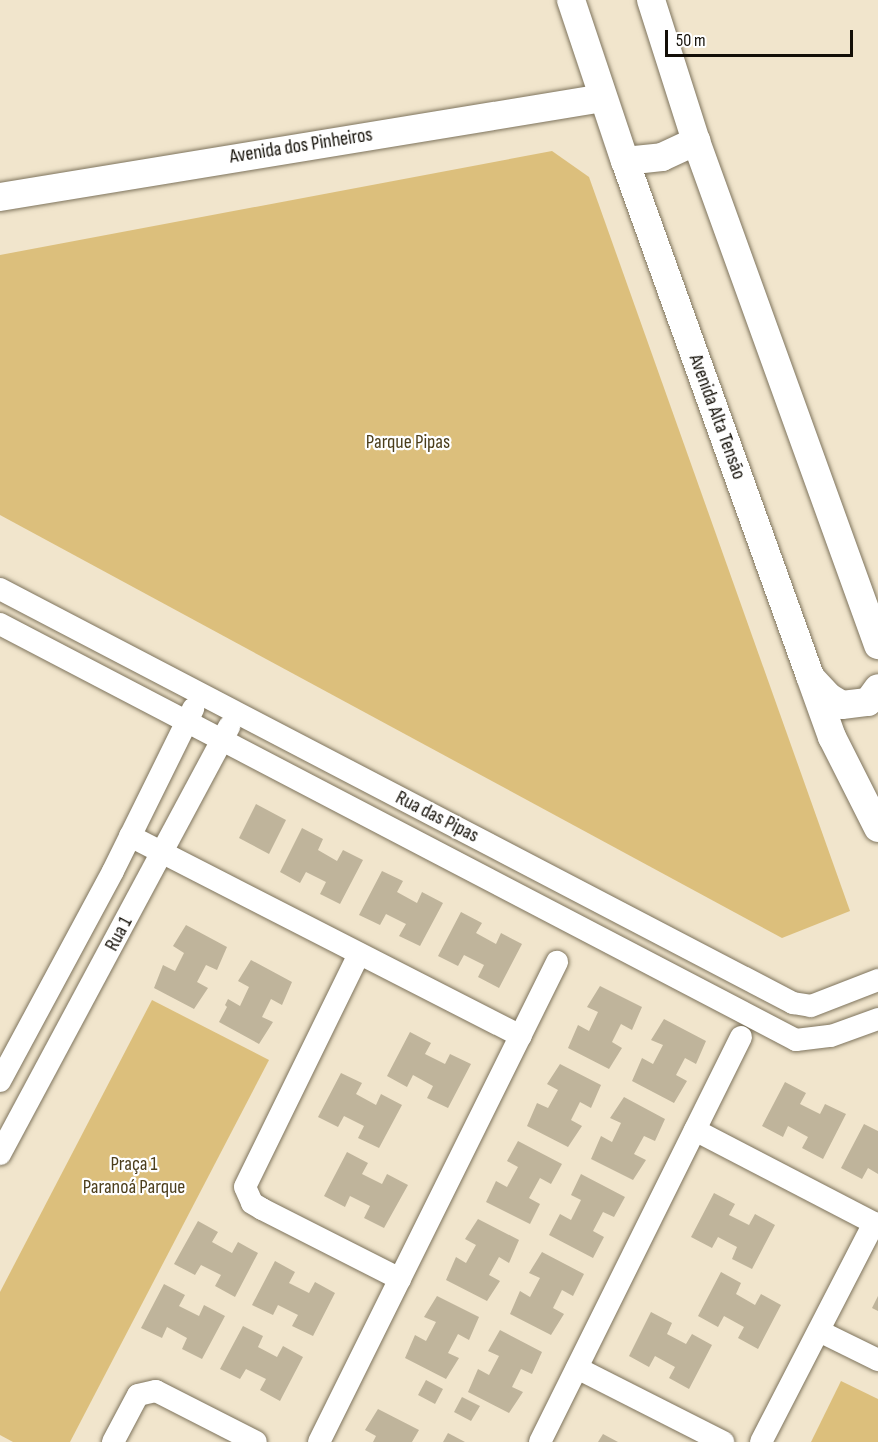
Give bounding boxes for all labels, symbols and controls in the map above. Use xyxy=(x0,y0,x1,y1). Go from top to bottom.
scale bar xyxy=(668,18,856,56)
text: 50 m xyxy=(676,30,706,51)
street label: Avenida dos Pinheiros xyxy=(228,123,374,169)
street label: Avenida Alta Tensão xyxy=(683,351,751,483)
park label: Parque Pipas xyxy=(366,430,450,454)
street label: Rua das Pipas xyxy=(391,786,483,848)
street label: Rua 1 xyxy=(100,913,138,955)
park label: Praça 1 Paranoá Parque xyxy=(83,1152,185,1199)

